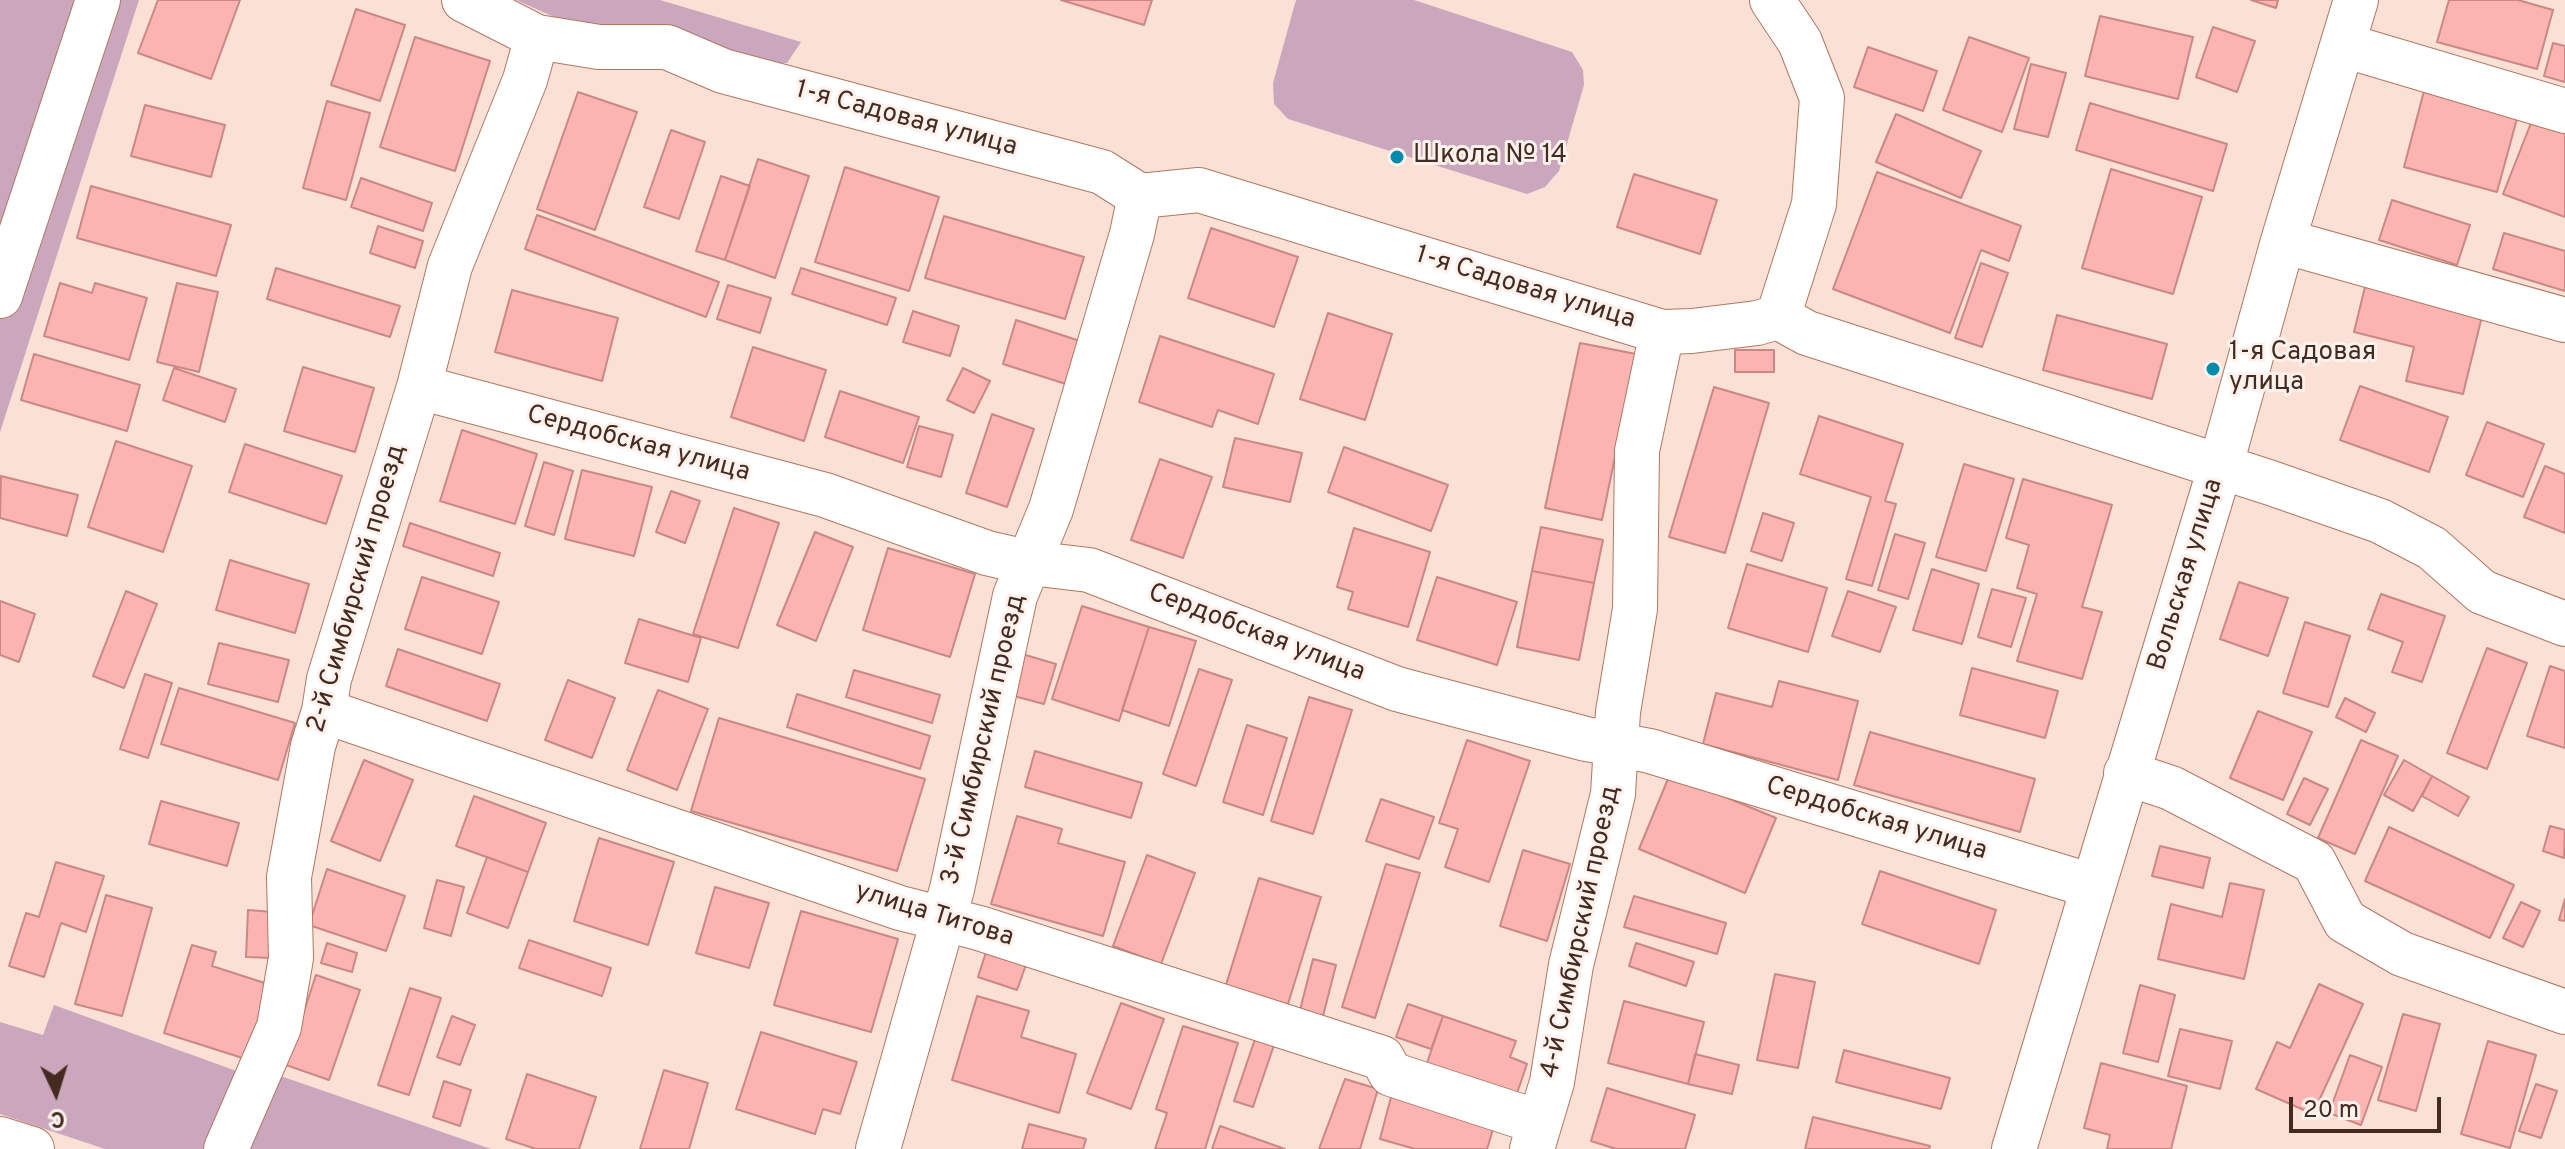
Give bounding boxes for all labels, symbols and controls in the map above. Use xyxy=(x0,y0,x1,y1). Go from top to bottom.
street label: 1-я Садовая улица xyxy=(792,75,1020,165)
place label: Школа № 14 xyxy=(1413,141,1567,173)
marker: Школа № 14 xyxy=(1388,148,1406,166)
street label: 1-я Садовая улица xyxy=(1411,241,1639,337)
place label: 1-я Садовая улица xyxy=(2229,338,2376,400)
marker: 1-я Садовая улица xyxy=(2204,360,2222,378)
street label: Сердобская улица xyxy=(523,400,753,490)
street label: 2-й Симбирский проезд xyxy=(302,442,414,736)
street label: Вольская улица xyxy=(2143,475,2231,675)
street label: Сердобская улица xyxy=(1143,578,1369,690)
street label: 3-й Симбирский проезд xyxy=(936,592,1034,888)
street label: Сердобская улица xyxy=(1762,771,1990,869)
street label: 4-й Симбирский проезд xyxy=(1536,783,1628,1081)
street label: улица Титова xyxy=(851,877,1017,955)
north arrow xyxy=(16,1053,96,1133)
scale bar xyxy=(2293,1081,2445,1131)
text: 20 m xyxy=(2303,1096,2359,1126)
text: С xyxy=(50,1103,66,1131)

